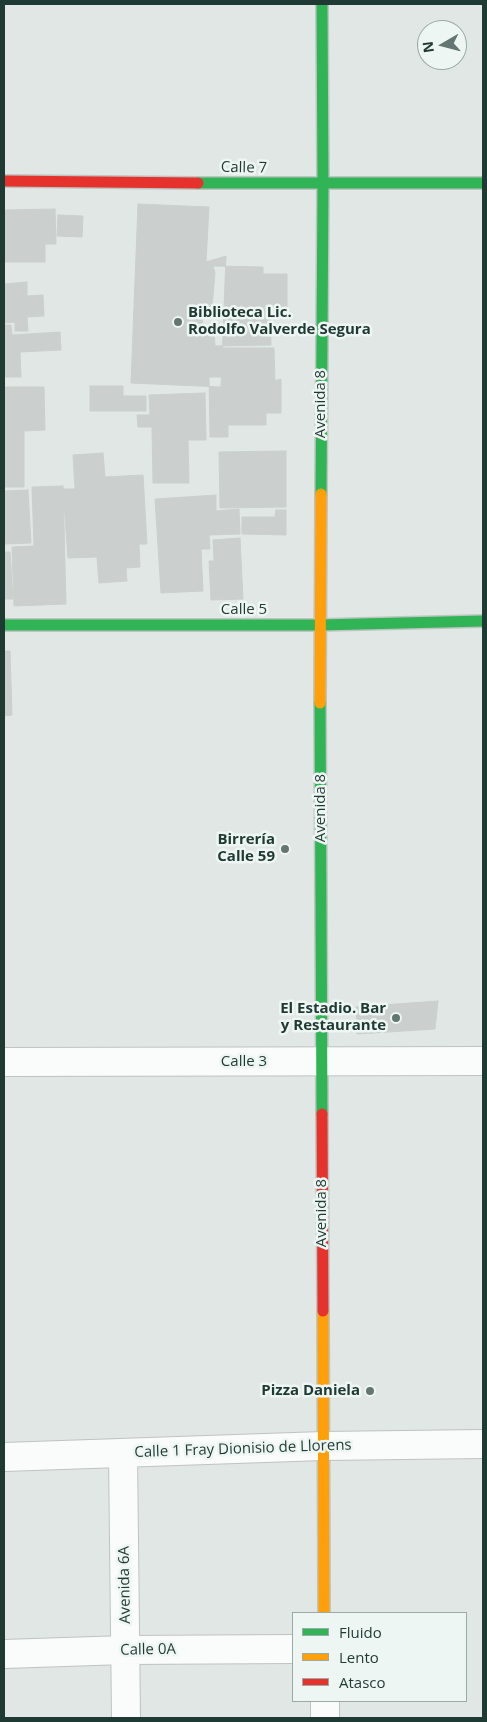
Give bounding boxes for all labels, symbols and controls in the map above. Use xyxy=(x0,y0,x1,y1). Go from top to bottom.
north arrow xyxy=(417,20,467,70)
text: N xyxy=(417,40,438,54)
street label: Calle 7 xyxy=(221,159,267,177)
place label: Biblioteca Lic. Rodolfo Valverde Segura xyxy=(188,304,371,339)
marker: Biblioteca Lic. Rodolfo Valverde Segura xyxy=(172,316,184,328)
street label: Avenida 8 xyxy=(312,370,330,438)
street label: Calle 5 xyxy=(221,601,267,619)
street label: Avenida 8 xyxy=(312,774,330,842)
place label: Birrería Calle 59 xyxy=(217,831,275,866)
marker: Birrería Calle 59 xyxy=(279,843,291,855)
place label: El Estadio. Bar y Restaurante xyxy=(280,1000,386,1035)
marker: El Estadio. Bar y Restaurante xyxy=(390,1012,402,1024)
street label: Calle 3 xyxy=(221,1053,267,1071)
street label: Avenida 8 xyxy=(313,1179,331,1247)
place label: Pizza Daniela xyxy=(261,1382,360,1400)
marker: Pizza Daniela xyxy=(364,1385,376,1397)
street label: Calle 1 Fray Dionisio de Llorens xyxy=(134,1436,352,1462)
street label: Avenida 6A xyxy=(115,1546,135,1624)
legend xyxy=(292,1612,467,1702)
text: Fluido xyxy=(339,1622,382,1642)
street label: Calle 0A xyxy=(120,1641,176,1659)
text: Lento xyxy=(339,1647,379,1667)
text: Atasco xyxy=(339,1672,386,1692)

